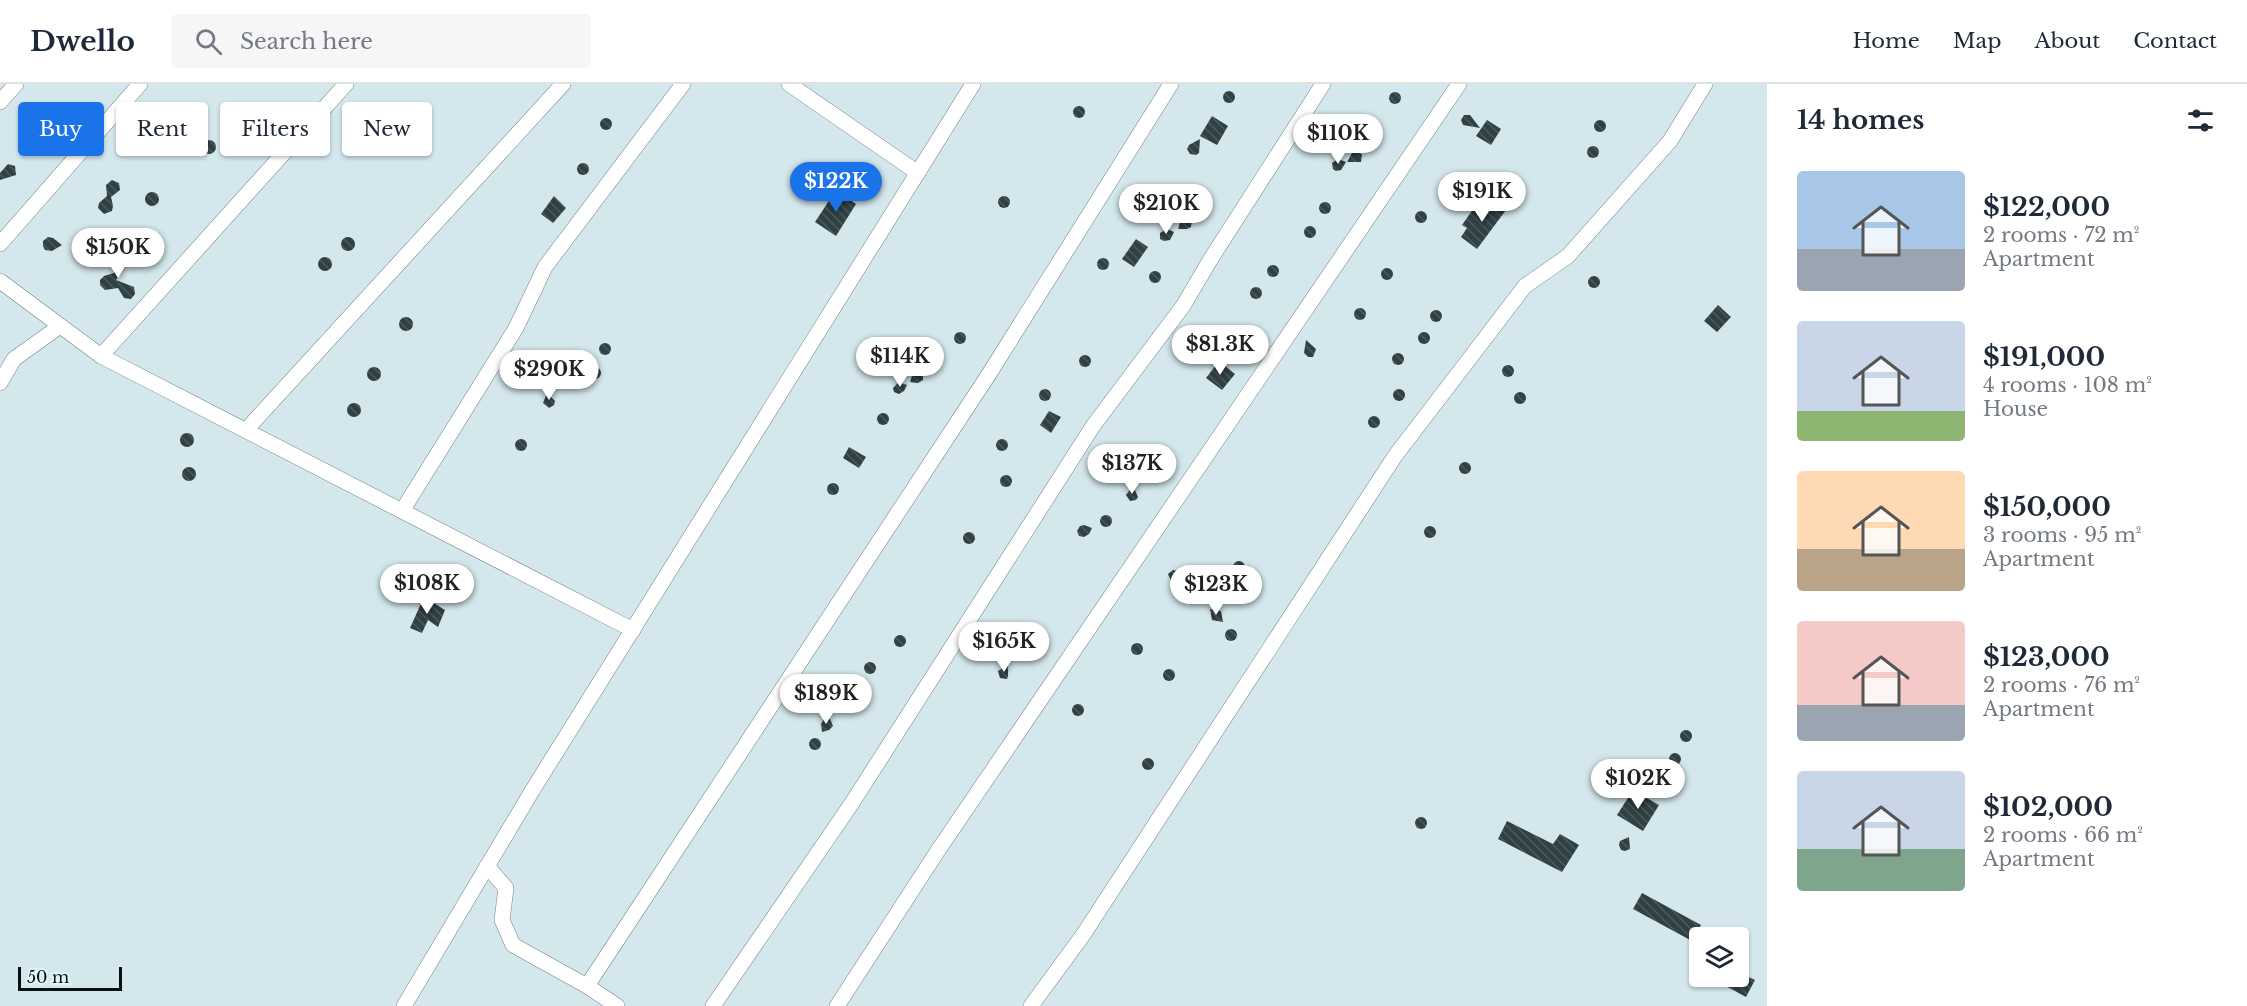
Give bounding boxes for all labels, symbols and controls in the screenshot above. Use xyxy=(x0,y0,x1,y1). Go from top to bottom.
search box xyxy=(171,14,591,68)
text: Dwello xyxy=(30,24,135,59)
icon: search xyxy=(192,25,225,58)
text: Search here xyxy=(240,28,373,55)
text: Home xyxy=(1853,28,1920,54)
text: Map xyxy=(1953,28,2001,54)
text: About xyxy=(2034,28,2100,54)
text: Contact xyxy=(2133,28,2217,54)
chip: Buy xyxy=(18,102,104,156)
chip: Rent xyxy=(116,102,208,156)
chip: Filters xyxy=(220,102,330,156)
chip: New xyxy=(342,102,432,156)
text: 14 homes xyxy=(1797,104,1924,136)
icon: filters xyxy=(2184,104,2217,137)
pin: $110K xyxy=(1296,114,1380,165)
text: $110K xyxy=(1307,121,1369,145)
pin: $122K xyxy=(794,162,878,213)
text: $122K xyxy=(804,169,868,193)
pin: $191K xyxy=(1440,172,1524,223)
text: $191K xyxy=(1452,179,1512,203)
pin: $210K xyxy=(1124,184,1208,235)
text: $210K xyxy=(1133,191,1199,215)
text: $122,000 xyxy=(1983,191,2110,223)
icon: home xyxy=(1845,195,1917,267)
text: 2 rooms · 72 m² xyxy=(1983,223,2140,247)
pin: $150K xyxy=(76,228,160,279)
text: $150K xyxy=(85,235,151,259)
text: Apartment xyxy=(1983,247,2094,271)
pin: $81.3K xyxy=(1171,325,1269,376)
text: $81.3K xyxy=(1186,332,1254,356)
pin: $114K xyxy=(858,337,942,388)
text: $191,000 xyxy=(1983,341,2105,373)
text: $114K xyxy=(870,344,930,368)
icon: home xyxy=(1845,345,1917,417)
pin: $290K xyxy=(507,350,591,401)
text: $290K xyxy=(514,357,584,381)
text: 4 rooms · 108 m² xyxy=(1983,373,2152,397)
text: House xyxy=(1983,397,2048,421)
pin: $137K xyxy=(1090,444,1174,495)
text: $137K xyxy=(1101,451,1163,475)
text: $150,000 xyxy=(1983,491,2111,523)
icon: home xyxy=(1845,495,1917,567)
text: 3 rooms · 95 m² xyxy=(1983,523,2141,547)
text: Apartment xyxy=(1983,547,2094,571)
pin: $108K xyxy=(385,564,469,615)
pin: $123K xyxy=(1174,565,1258,616)
text: $108K xyxy=(394,571,460,595)
text: $123K xyxy=(1184,572,1248,596)
pin: $165K xyxy=(962,622,1046,673)
text: $165K xyxy=(972,629,1036,653)
text: $123,000 xyxy=(1983,641,2110,673)
icon: home xyxy=(1845,645,1917,717)
text: 2 rooms · 76 m² xyxy=(1983,673,2140,697)
pin: $189K xyxy=(784,674,868,725)
text: $189K xyxy=(794,681,858,705)
text: Apartment xyxy=(1983,697,2094,721)
pin: $102K xyxy=(1596,759,1680,810)
text: $102K xyxy=(1605,766,1671,790)
text: $102,000 xyxy=(1983,791,2113,823)
icon: home xyxy=(1845,795,1917,867)
text: 2 rooms · 66 m² xyxy=(1983,823,2143,847)
text: Apartment xyxy=(1983,847,2094,871)
map controls xyxy=(1689,927,1749,987)
button: layers xyxy=(1689,927,1749,987)
scale bar xyxy=(18,964,122,992)
text: 50 m xyxy=(27,967,69,987)

